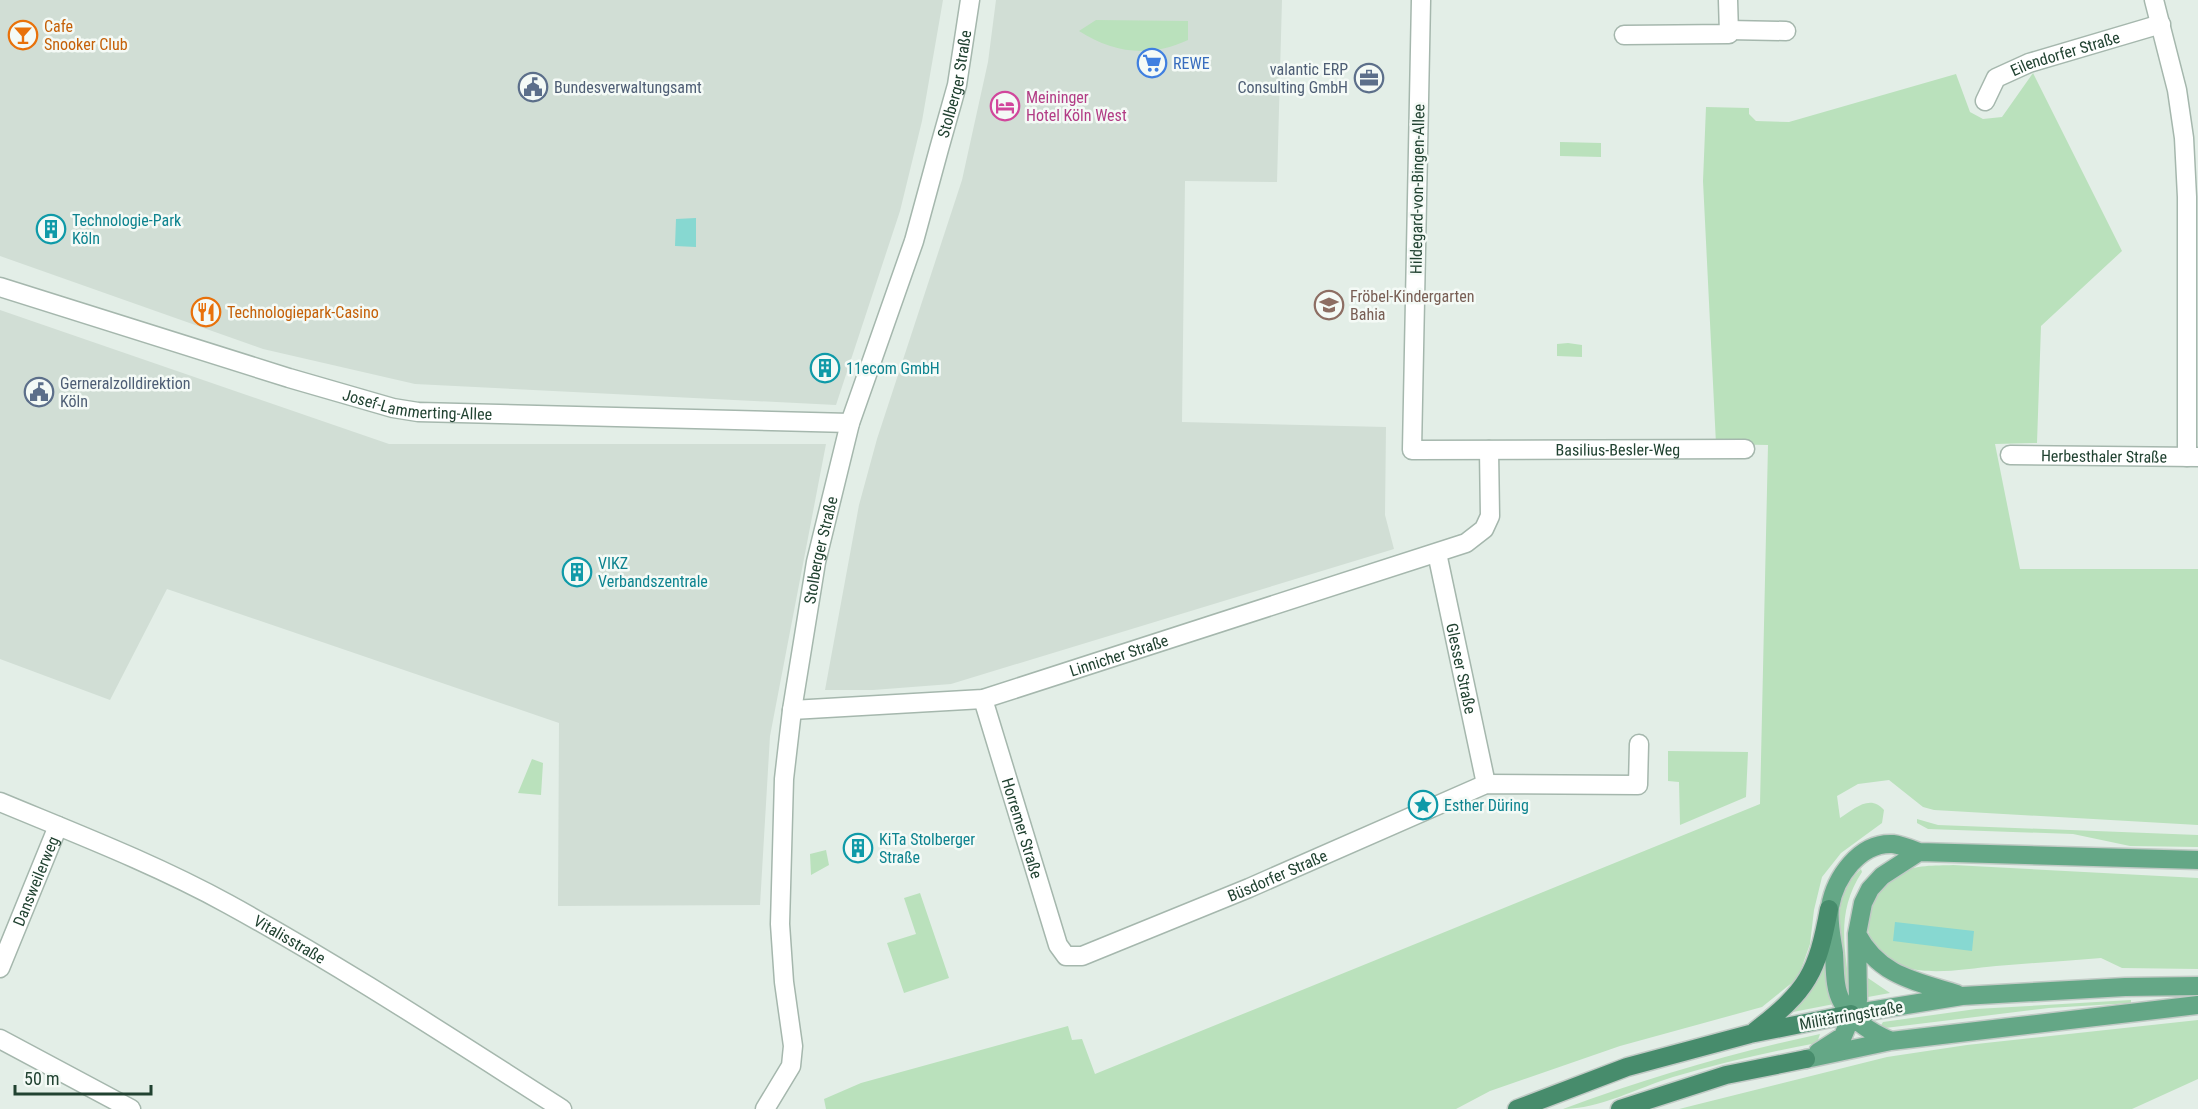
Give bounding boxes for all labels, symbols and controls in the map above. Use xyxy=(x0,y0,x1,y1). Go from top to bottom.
place label: Cafe Snooker Club xyxy=(44,17,128,54)
bar icon: Cafe Snooker Club xyxy=(7,19,39,51)
street label: Eilendorfer Straße xyxy=(2008,28,2122,80)
street label: Stolberger Straße xyxy=(934,29,975,140)
supermarket icon: REWE xyxy=(1136,47,1168,79)
place label: REWE xyxy=(1173,54,1210,73)
place label: valantic ERP Consulting GmbH xyxy=(1237,60,1348,97)
office icon: valantic ERP Consulting GmbH xyxy=(1353,62,1385,94)
public building icon: Bundesverwaltungsamt xyxy=(517,71,549,103)
place label: Bundesverwaltungsamt xyxy=(554,78,702,97)
place label: Meininger Hotel Köln West xyxy=(1026,88,1127,125)
hotel icon: Meininger Hotel Köln West xyxy=(989,90,1021,122)
street label: Hildegard-von-Bingen-Allee xyxy=(1407,104,1428,274)
place label: Technologie-Park Köln xyxy=(72,211,182,248)
building icon: Technologie-Park Köln xyxy=(35,213,67,245)
place label: Fröbel-Kindergarten Bahia xyxy=(1350,287,1474,324)
school or university icon: Fröbel-Kindergarten Bahia xyxy=(1313,289,1345,321)
restaurant icon: Technologiepark-Casino xyxy=(190,296,222,328)
place label: Technologiepark-Casino xyxy=(227,303,379,322)
building icon: 11ecom GmbH xyxy=(809,352,841,384)
place label: 11ecom GmbH xyxy=(846,359,940,378)
place label: Gerneralzolldirektion Köln xyxy=(60,374,190,411)
public building icon: Gerneralzolldirektion Köln xyxy=(23,376,55,408)
street label: Josef-Lammerting-Allee xyxy=(340,385,492,424)
street label: Basilius-Besler-Weg xyxy=(1556,440,1680,460)
street label: Herbesthaler Straße xyxy=(2041,446,2167,467)
street label: Stolberger Straße xyxy=(800,494,842,606)
place label: VIKZ Verbandszentrale xyxy=(598,554,708,591)
building icon: VIKZ Verbandszentrale xyxy=(561,556,593,588)
street label: Glesser Straße xyxy=(1442,621,1480,716)
street label: Linnicher Straße xyxy=(1067,631,1171,680)
street label: Horremer Straße xyxy=(998,776,1046,881)
place icon: Esther Düring xyxy=(1407,789,1439,821)
place label: Esther Düring xyxy=(1444,796,1529,815)
place label: KiTa Stolberger Straße xyxy=(879,830,975,867)
building icon: KiTa Stolberger Straße xyxy=(842,832,874,864)
street label: Dansweilerweg xyxy=(9,833,63,929)
street label: Büsdorfer Straße xyxy=(1225,846,1330,906)
street label: Vitalisstraße xyxy=(250,911,329,968)
street label: Militärringstraße xyxy=(1798,997,1904,1034)
scale bar xyxy=(15,1058,152,1096)
text: 50 m xyxy=(24,1068,59,1089)

